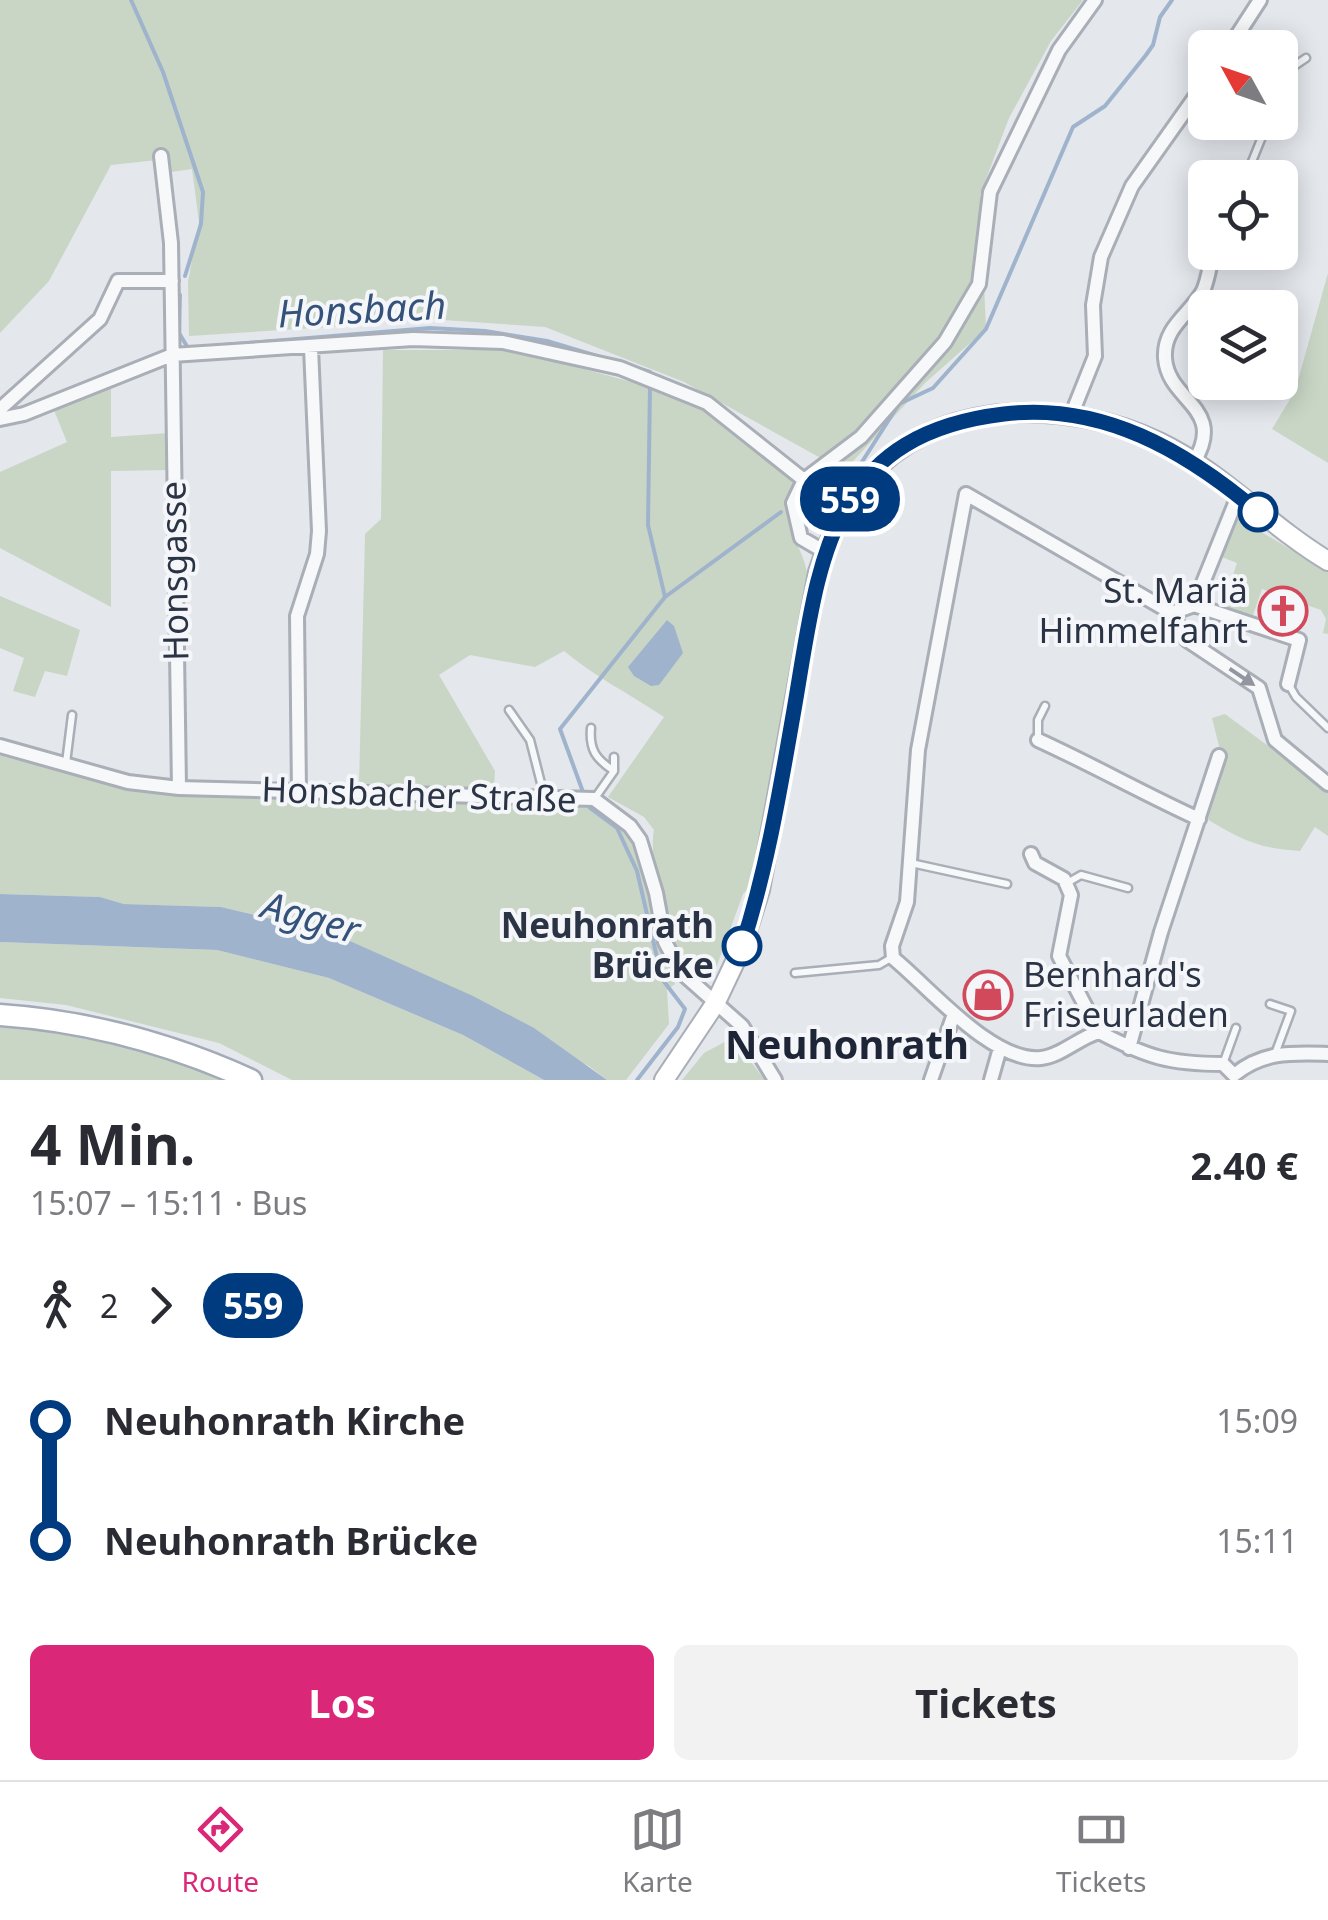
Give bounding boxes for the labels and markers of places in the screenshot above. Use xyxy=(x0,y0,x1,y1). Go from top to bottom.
unlabelled marker xyxy=(1239,493,1277,531)
place label: St. Mariä Himmelfahrt xyxy=(1038,566,1248,653)
church icon: St. Mariä Himmelfahrt xyxy=(1257,585,1309,637)
place label: Neuhonrath Brücke xyxy=(501,901,714,988)
marker: Neuhonrath Brücke xyxy=(723,927,761,965)
place label: Bernhard's Friseurladen xyxy=(1023,950,1229,1037)
shop icon: Bernhard's Friseurladen xyxy=(962,969,1014,1021)

